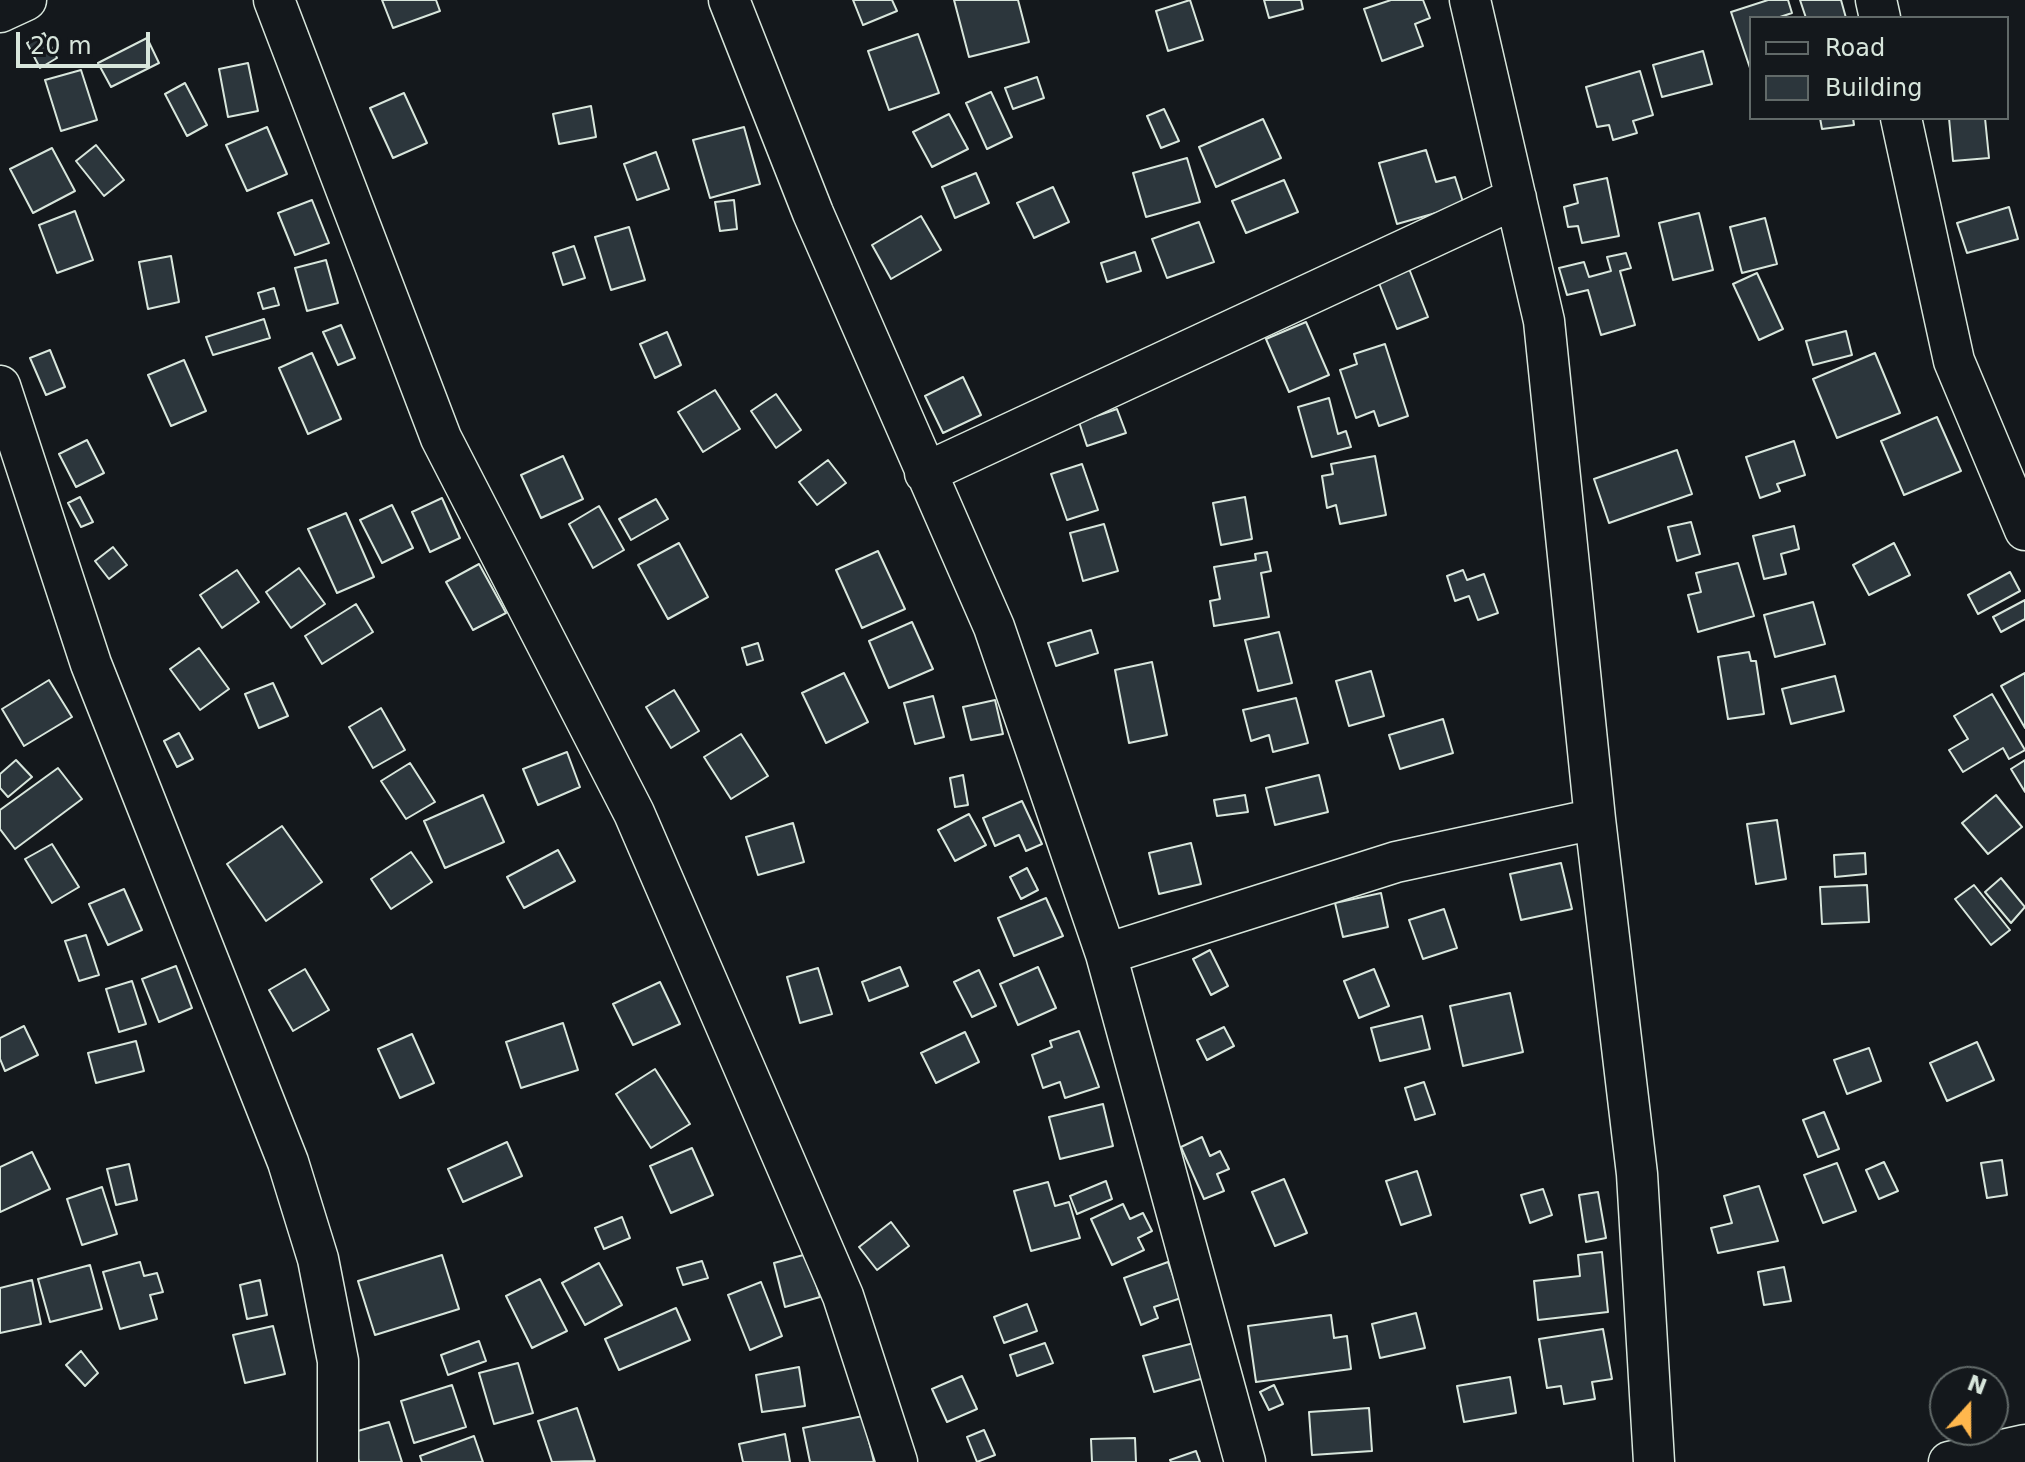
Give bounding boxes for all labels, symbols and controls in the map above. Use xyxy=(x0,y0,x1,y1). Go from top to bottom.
scale bar xyxy=(20,16,154,66)
legend xyxy=(1749,16,2009,120)
text: 20 m xyxy=(30,32,92,60)
text: Road xyxy=(1825,34,1885,62)
text: Building xyxy=(1825,74,1922,102)
north arrow xyxy=(1929,1366,2009,1446)
text: N xyxy=(1964,1370,1990,1400)

